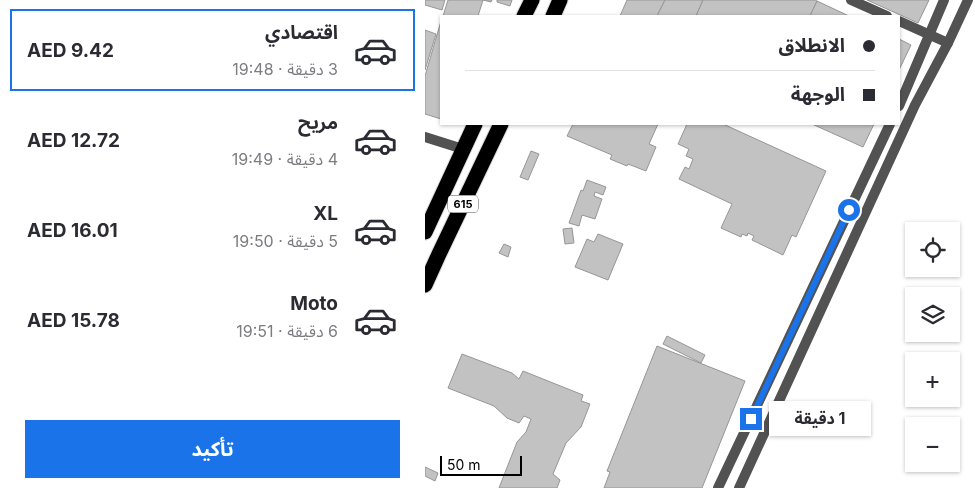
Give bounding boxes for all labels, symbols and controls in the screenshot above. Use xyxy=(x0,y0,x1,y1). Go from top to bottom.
text: اقتصادي xyxy=(265,21,338,44)
icon: car xyxy=(353,28,398,73)
text: الانطلاق xyxy=(779,34,845,57)
text: AED 9.42 xyxy=(27,39,114,62)
text: 3 دقيقة · 19:48 xyxy=(232,59,338,79)
text: الوجهة xyxy=(791,83,845,106)
text: مريح xyxy=(298,111,338,134)
icon: car xyxy=(353,118,398,163)
text: AED 12.72 xyxy=(27,129,120,152)
text: 4 دقيقة · 19:49 xyxy=(232,149,338,169)
road number: 615 xyxy=(448,195,478,212)
route start xyxy=(838,199,860,221)
text: XL xyxy=(313,202,338,225)
icon: car xyxy=(353,208,398,253)
text: AED 16.01 xyxy=(27,219,118,242)
map controls xyxy=(905,222,960,472)
button: locate xyxy=(905,222,960,277)
text: 5 دقيقة · 19:50 xyxy=(233,231,338,251)
button: layers xyxy=(905,287,960,342)
text: Moto xyxy=(290,292,338,315)
icon: car xyxy=(353,298,398,343)
text: AED 15.78 xyxy=(27,309,120,332)
text: 6 دقيقة · 19:51 xyxy=(236,321,338,341)
button: + xyxy=(905,352,960,407)
callout: 1 دقيقة xyxy=(769,402,871,436)
route end xyxy=(740,408,762,430)
text: 1 دقيقة xyxy=(795,408,845,428)
button: − xyxy=(905,417,960,472)
button: تأكيد xyxy=(25,420,400,478)
scale bar xyxy=(440,453,523,476)
text: 50 m xyxy=(447,456,481,473)

